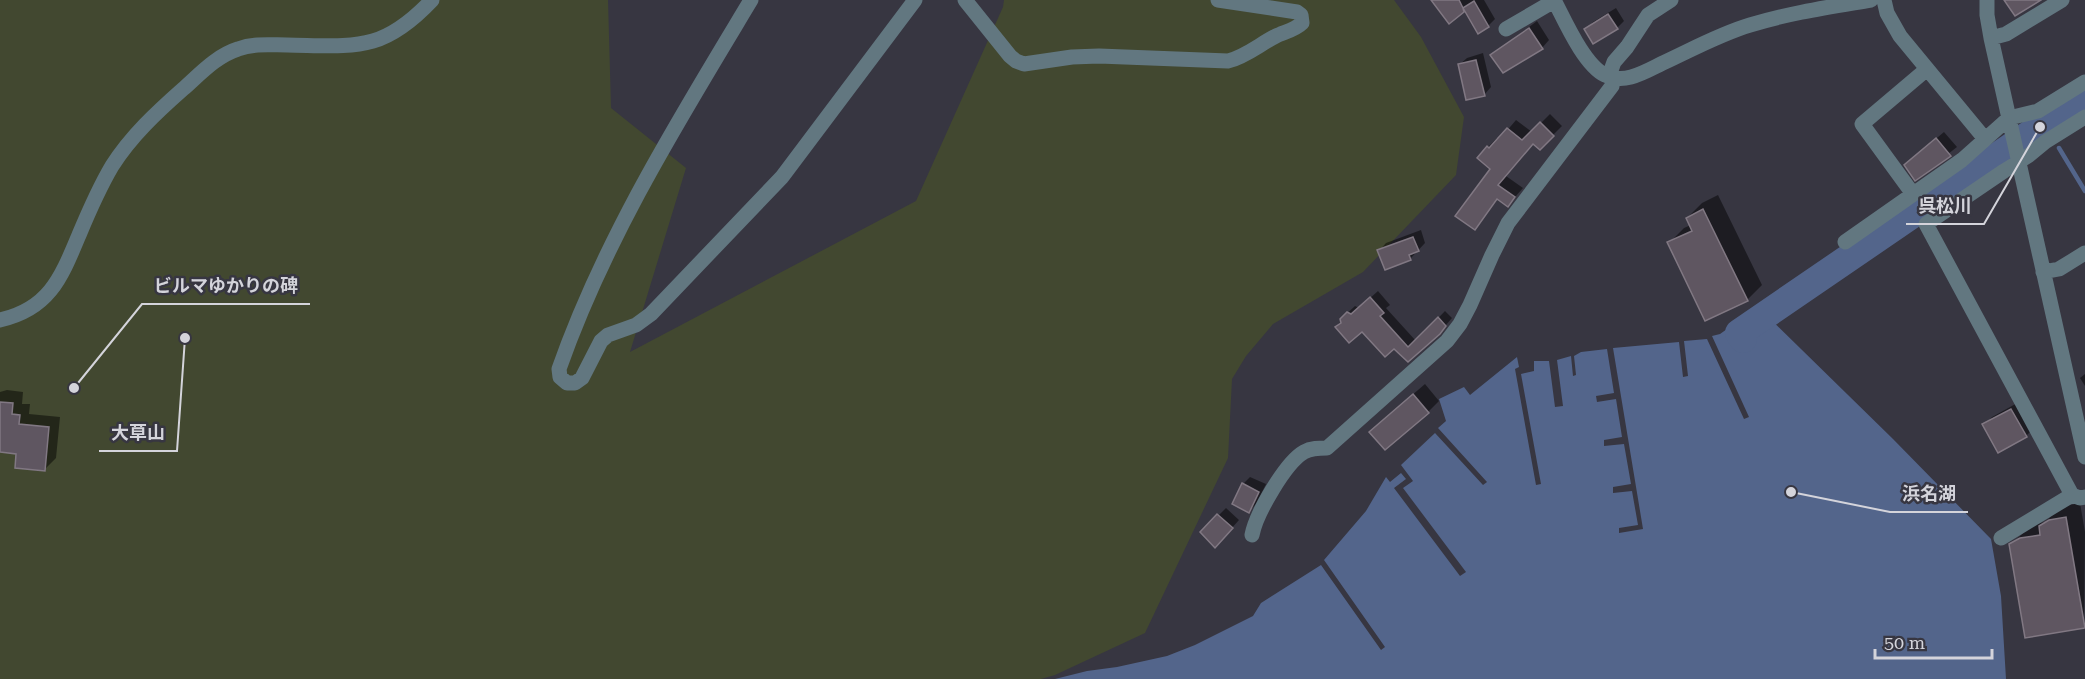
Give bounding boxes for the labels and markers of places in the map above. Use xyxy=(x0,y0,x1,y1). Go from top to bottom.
callout: 呉松川 xyxy=(1906,188,1984,224)
callout: ビルマゆかりの碑 xyxy=(142,268,310,304)
callout: 大草山 xyxy=(99,415,177,451)
callout: 浜名湖 xyxy=(1890,476,1968,512)

